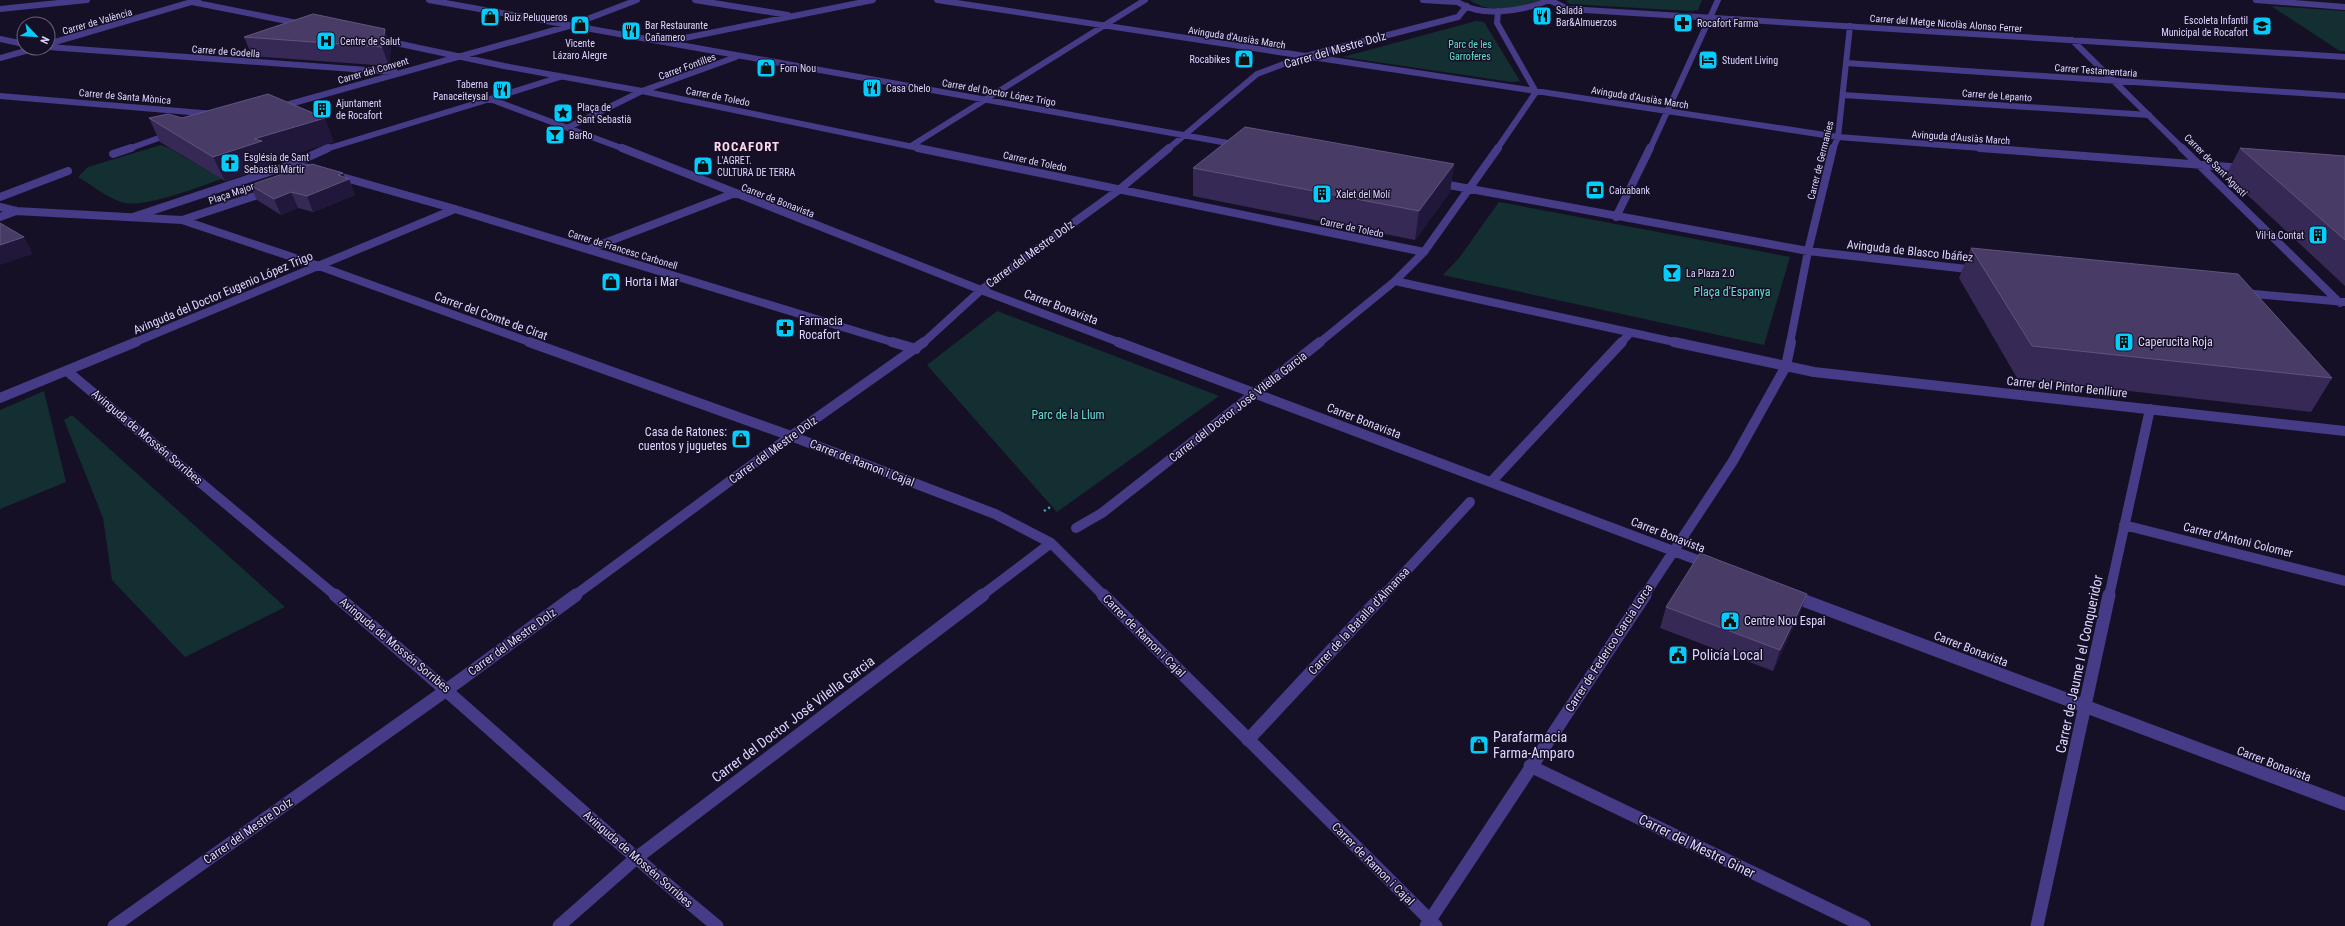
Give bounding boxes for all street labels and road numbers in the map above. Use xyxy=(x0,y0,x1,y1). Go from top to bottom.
street label: Carrer de València xyxy=(61,6,134,37)
street label: Carrer del Metge Nicolàs Alonso Ferrer xyxy=(1869,13,2023,34)
street label: Avinguda d'Ausiàs March xyxy=(1187,24,1287,51)
street label: Carrer del Mestre Dolz xyxy=(1282,29,1388,71)
street label: Carrer de Godella xyxy=(191,44,261,59)
street label: Carrer Fontilles xyxy=(657,51,718,82)
street label: Carrer del Convent xyxy=(337,55,410,86)
street label: Carrer Testamentaria xyxy=(2054,62,2138,79)
street label: Carrer del Doctor López Trigo xyxy=(941,77,1057,108)
street label: Avinguda d'Ausiàs March xyxy=(1590,84,1690,111)
street label: Carrer de Toledo xyxy=(685,85,751,108)
street label: Carrer de Santa Mònica xyxy=(78,87,172,106)
street label: Carrer de Lepanto xyxy=(1962,88,2032,103)
street label: Carrer de Germanies xyxy=(1805,119,1836,201)
street label: Avinguda d'Ausiàs March xyxy=(1911,129,2011,146)
street label: Carrer de Sant Agustí xyxy=(2182,132,2250,199)
street label: Carrer de Toledo xyxy=(1002,149,1068,174)
street label: Plaça Major xyxy=(207,181,255,206)
street label: Carrer de Bonavista xyxy=(740,181,816,220)
street label: Carrer de Toledo xyxy=(1319,215,1385,240)
street label: Carrer del Mestre Dolz xyxy=(983,217,1077,291)
street label: Carrer de Francesc Carbonell xyxy=(567,228,679,271)
street label: Avinguda de Blasco Ibáñez xyxy=(1846,237,1974,265)
street label: Avinguda del Doctor Eugenio López Trigo xyxy=(131,249,315,337)
street label: Carrer Bonavista xyxy=(1022,286,1100,328)
street label: Carrer del Comte de Cirat xyxy=(433,289,550,343)
street label: Carrer del Doctor José Vilella Garcia xyxy=(1166,349,1310,465)
street label: Carrer del Pintor Benlliure xyxy=(2006,374,2128,400)
street label: Avinguda de Mossén Sorribes xyxy=(89,387,205,487)
street label: Carrer Bonavista xyxy=(1325,400,1403,442)
street label: Carrer del Mestre Dolz xyxy=(726,413,820,487)
street label: Carrer de Ramon i Cajal xyxy=(808,437,916,489)
street label: Carrer Bonavista xyxy=(1629,514,1707,556)
street label: Carrer d'Antoni Colomer xyxy=(2182,520,2295,560)
street label: Carrer de la Batalla d'Almansa xyxy=(1306,564,1413,678)
street label: Carrer de Jaume I el Conqueridor xyxy=(2052,573,2106,755)
street label: Carrer de Federico García Lorca xyxy=(1562,581,1656,715)
street label: Carrer de Ramon i Cajal xyxy=(1100,592,1188,680)
street label: Avinguda de Mossén Sorribes xyxy=(337,595,453,695)
street label: Carrer del Mestre Dolz xyxy=(465,605,559,679)
street label: Carrer Bonavista xyxy=(1932,628,2010,670)
street label: Carrer del Doctor José Vilella Garcia xyxy=(708,653,878,785)
street label: Carrer Bonavista xyxy=(2235,743,2313,785)
street label: Carrer del Mestre Dolz xyxy=(201,795,295,867)
street label: Avinguda de Mossén Sorribes xyxy=(580,808,696,910)
street label: Carrer del Mestre Giner xyxy=(1636,811,1758,881)
street label: Carrer de Ramon i Cajal xyxy=(1329,820,1417,908)

